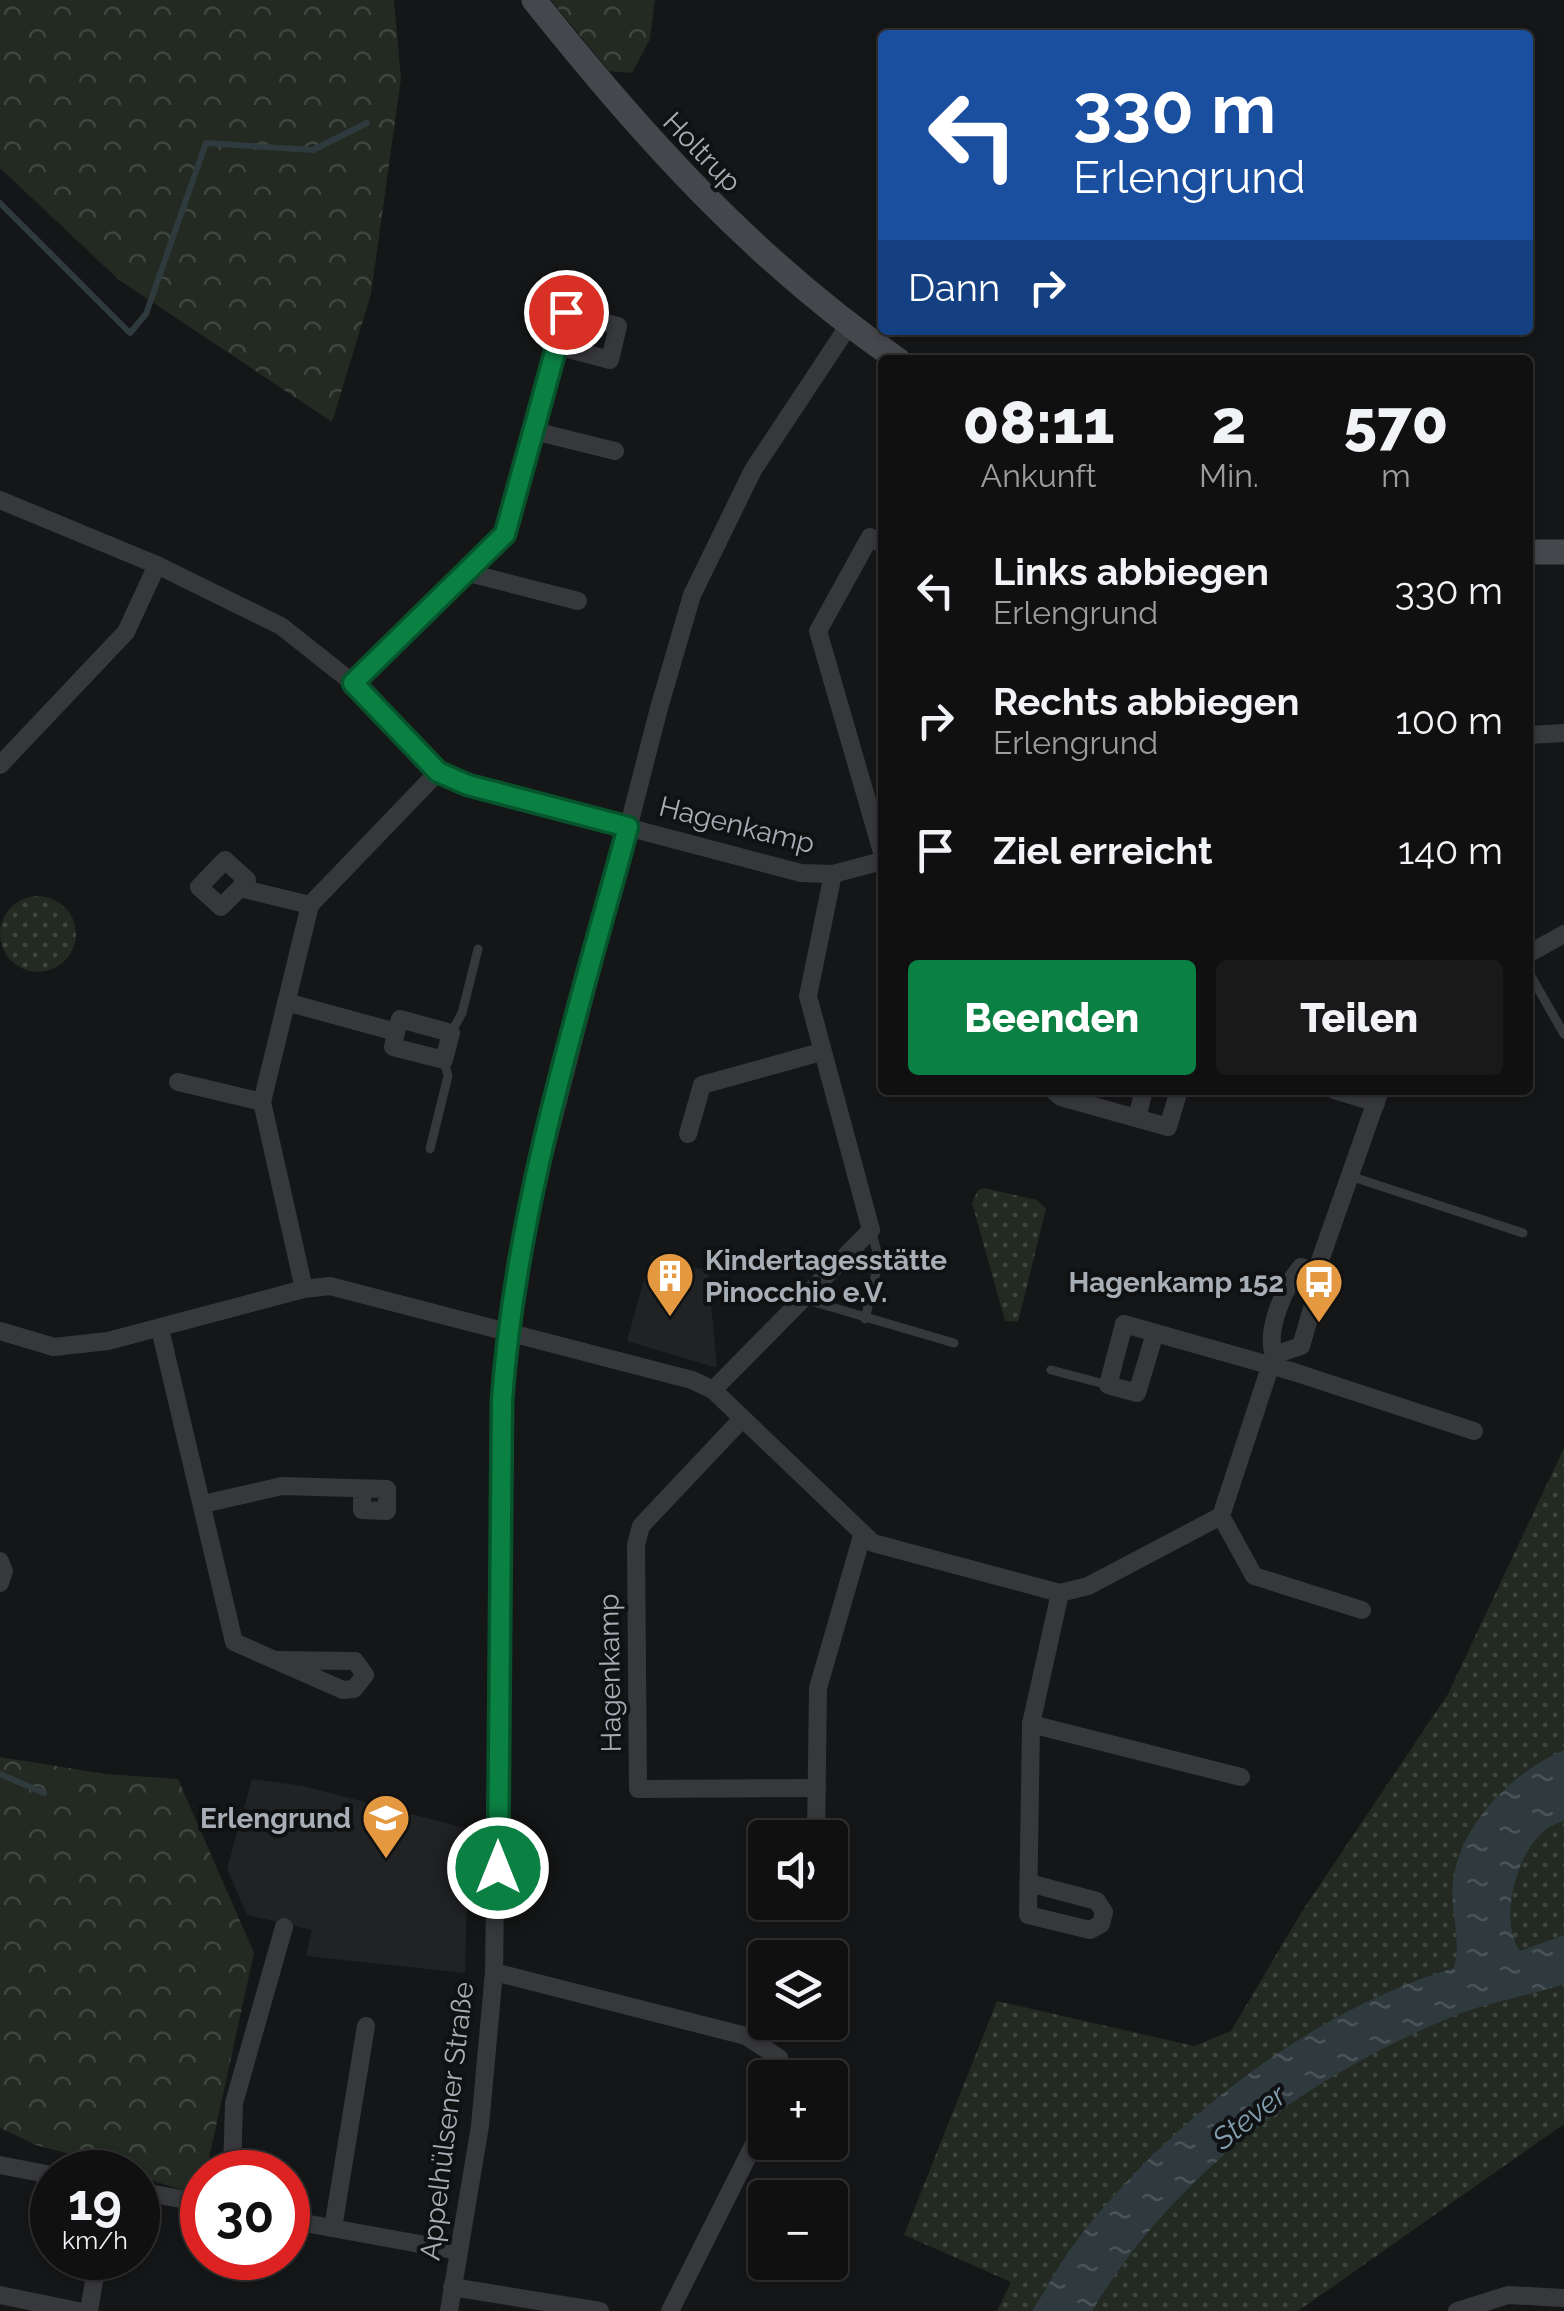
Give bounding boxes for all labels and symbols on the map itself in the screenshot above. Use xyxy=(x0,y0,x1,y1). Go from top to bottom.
street label: Holtrup xyxy=(656,105,748,199)
pin xyxy=(524,270,609,355)
street label: Hagenkamp xyxy=(656,790,818,860)
place label: Kindertagesstätte Pinocchio e.V. xyxy=(705,1244,947,1309)
building icon: Kindertagesstätte Pinocchio e.V. xyxy=(644,1250,696,1318)
bus stop icon: Hagenkamp 152 xyxy=(1293,1256,1345,1324)
place label: Hagenkamp 152 xyxy=(1069,1266,1284,1299)
street label: Hagenkamp xyxy=(592,1593,628,1753)
school or university icon: Erlengrund xyxy=(360,1792,412,1860)
place label: Erlengrund xyxy=(200,1802,351,1835)
position arrow xyxy=(446,1816,550,1920)
street label: Appelhülsener Straße xyxy=(414,1980,480,2262)
water label: Stever xyxy=(1205,2077,1294,2157)
speed limit sign: 30 xyxy=(180,2150,310,2280)

